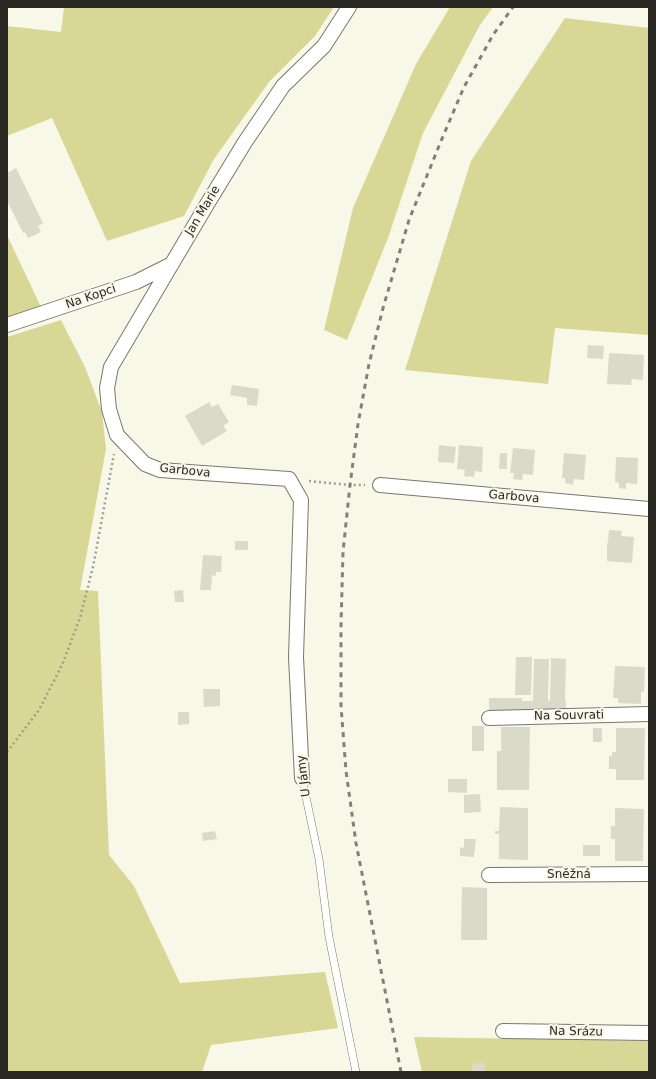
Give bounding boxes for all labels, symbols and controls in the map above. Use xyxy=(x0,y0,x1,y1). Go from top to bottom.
street label: Jan Marie xyxy=(182,183,224,239)
street label: Na Kopci xyxy=(64,282,118,312)
street label: Garbova xyxy=(159,461,211,481)
street label: Garbova xyxy=(488,488,540,506)
street label: Na Souvrati xyxy=(534,708,604,724)
street label: U Jámy xyxy=(294,754,314,798)
street label: Sněžná xyxy=(547,868,591,882)
street label: Na Srázu xyxy=(549,1024,603,1040)

